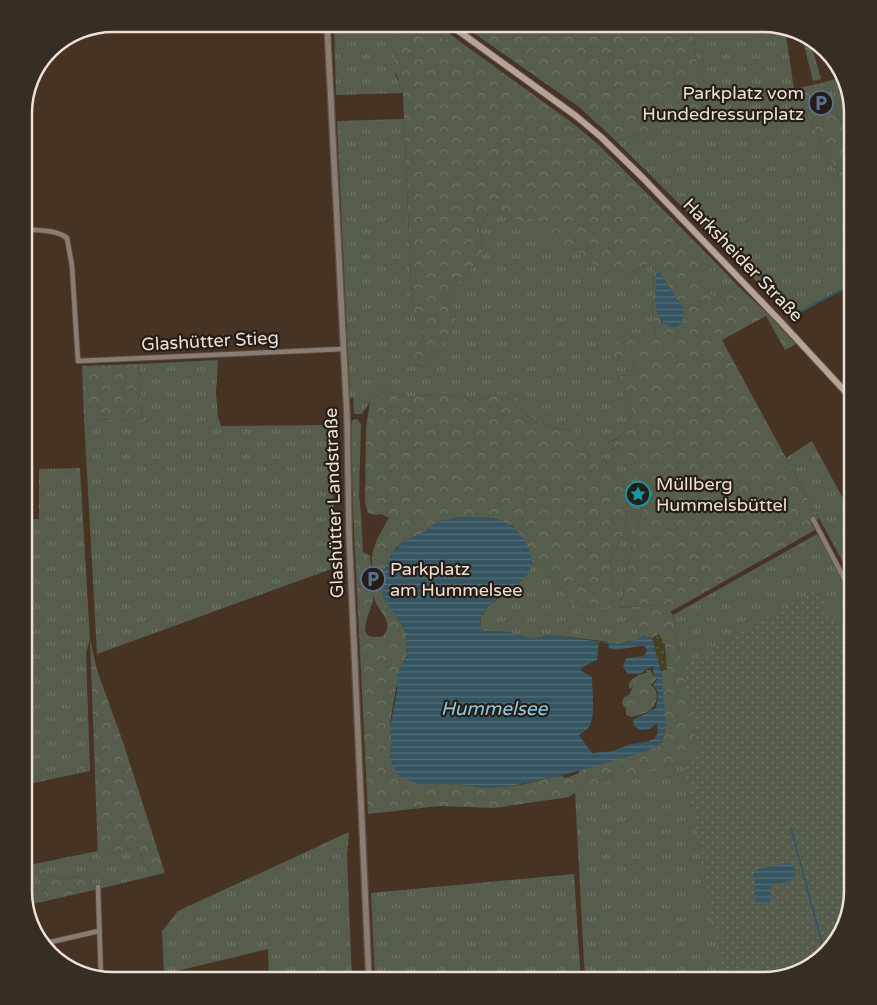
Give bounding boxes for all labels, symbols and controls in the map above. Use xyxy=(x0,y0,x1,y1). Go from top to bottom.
place label: Parkplatz vom Hundedressurplatz xyxy=(642,82,804,125)
parking icon: Parkplatz vom Hundedressurplatz xyxy=(808,90,834,116)
street label: Harksheider Straße xyxy=(678,194,808,326)
street label: Glashütter Stieg xyxy=(141,326,279,356)
street label: Glashütter Landstraße xyxy=(320,407,348,599)
place label: Müllberg Hummelsbüttel xyxy=(656,473,787,516)
place icon: Müllberg Hummelsbüttel xyxy=(625,481,651,507)
place label: Parkplatz am Hummelsee xyxy=(390,558,522,601)
parking icon: Parkplatz am Hummelsee xyxy=(360,566,386,592)
water label: Hummelsee xyxy=(441,698,549,720)

